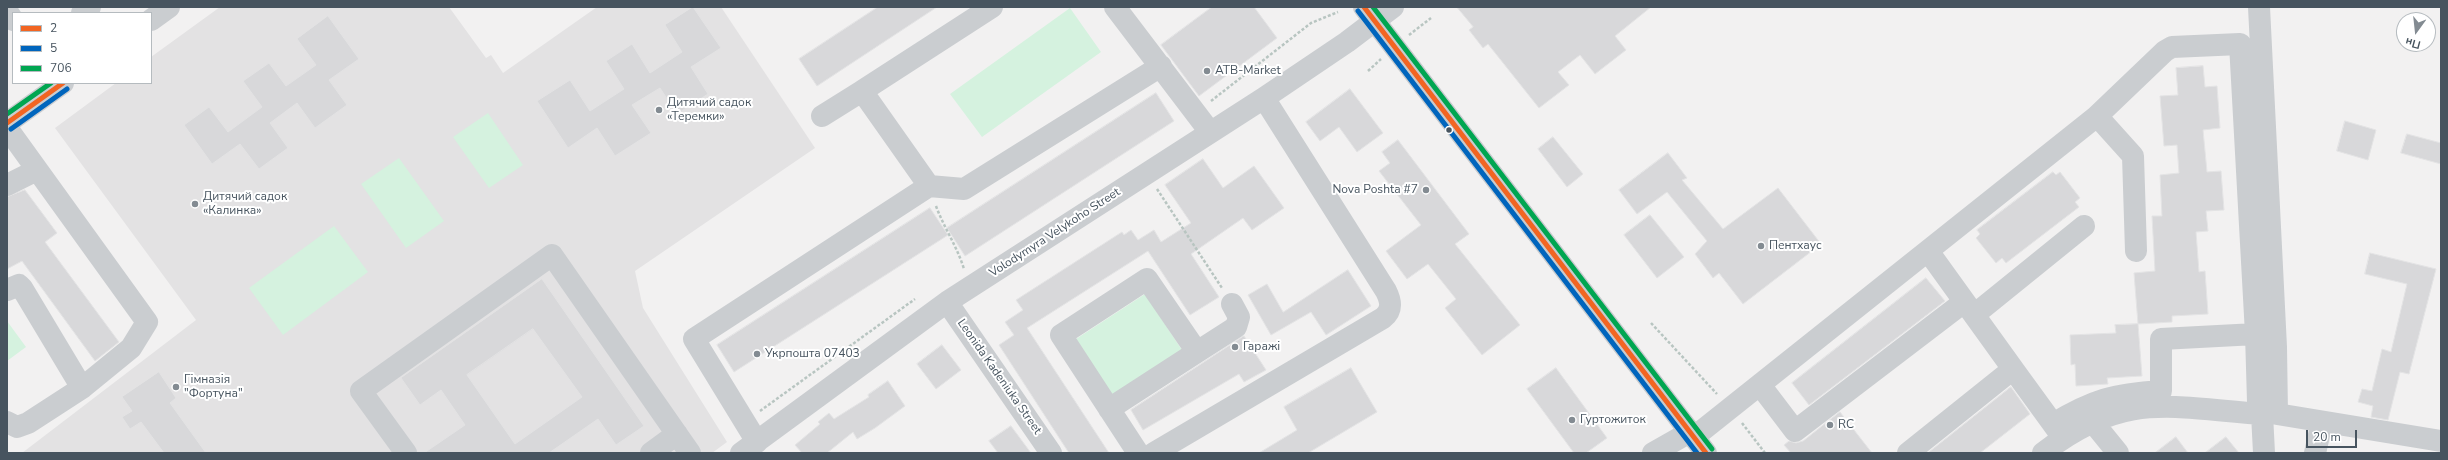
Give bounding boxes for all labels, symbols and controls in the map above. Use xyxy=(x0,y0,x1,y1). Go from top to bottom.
legend xyxy=(12,12,152,84)
north arrow xyxy=(2396,12,2436,52)
text: 2 xyxy=(50,20,57,36)
text: Пн xyxy=(2404,34,2422,52)
text: 5 xyxy=(50,40,57,56)
text: 706 xyxy=(50,60,72,76)
place label: ATB-Market xyxy=(1215,64,1281,78)
marker: ATB-Market xyxy=(1202,66,1212,76)
place label: Дитячий садок «Теремки» xyxy=(667,96,751,124)
marker: Дитячий садок «Теремки» xyxy=(654,105,664,115)
unlabelled marker xyxy=(1444,125,1454,135)
place label: Nova Poshta #7 xyxy=(1332,183,1418,197)
street label: Volodymyra Velykoho Street xyxy=(987,185,1123,281)
marker: Nova Poshta #7 xyxy=(1421,185,1431,195)
place label: Дитячий садок «Калинка» xyxy=(203,190,287,218)
marker: Дитячий садок «Калинка» xyxy=(190,199,200,209)
place label: Пентхаус xyxy=(1769,239,1822,253)
marker: Пентхаус xyxy=(1756,241,1766,251)
street label: Leonida Kadeniuka Street xyxy=(954,317,1044,437)
place label: Гаражі xyxy=(1243,340,1280,354)
marker: Гаражі xyxy=(1230,342,1240,352)
place label: Укрпошта 07403 xyxy=(765,347,860,361)
marker: Укрпошта 07403 xyxy=(752,349,762,359)
place label: Гімназія "Фортуна" xyxy=(184,373,243,401)
marker: Гімназія "Фортуна" xyxy=(171,382,181,392)
place label: Гуртожиток xyxy=(1580,413,1646,427)
marker: Гуртожиток xyxy=(1567,415,1577,425)
place label: RC xyxy=(1838,418,1854,432)
marker: RC xyxy=(1825,420,1835,430)
scale bar xyxy=(2308,422,2359,448)
text: 20 m xyxy=(2313,429,2341,445)

